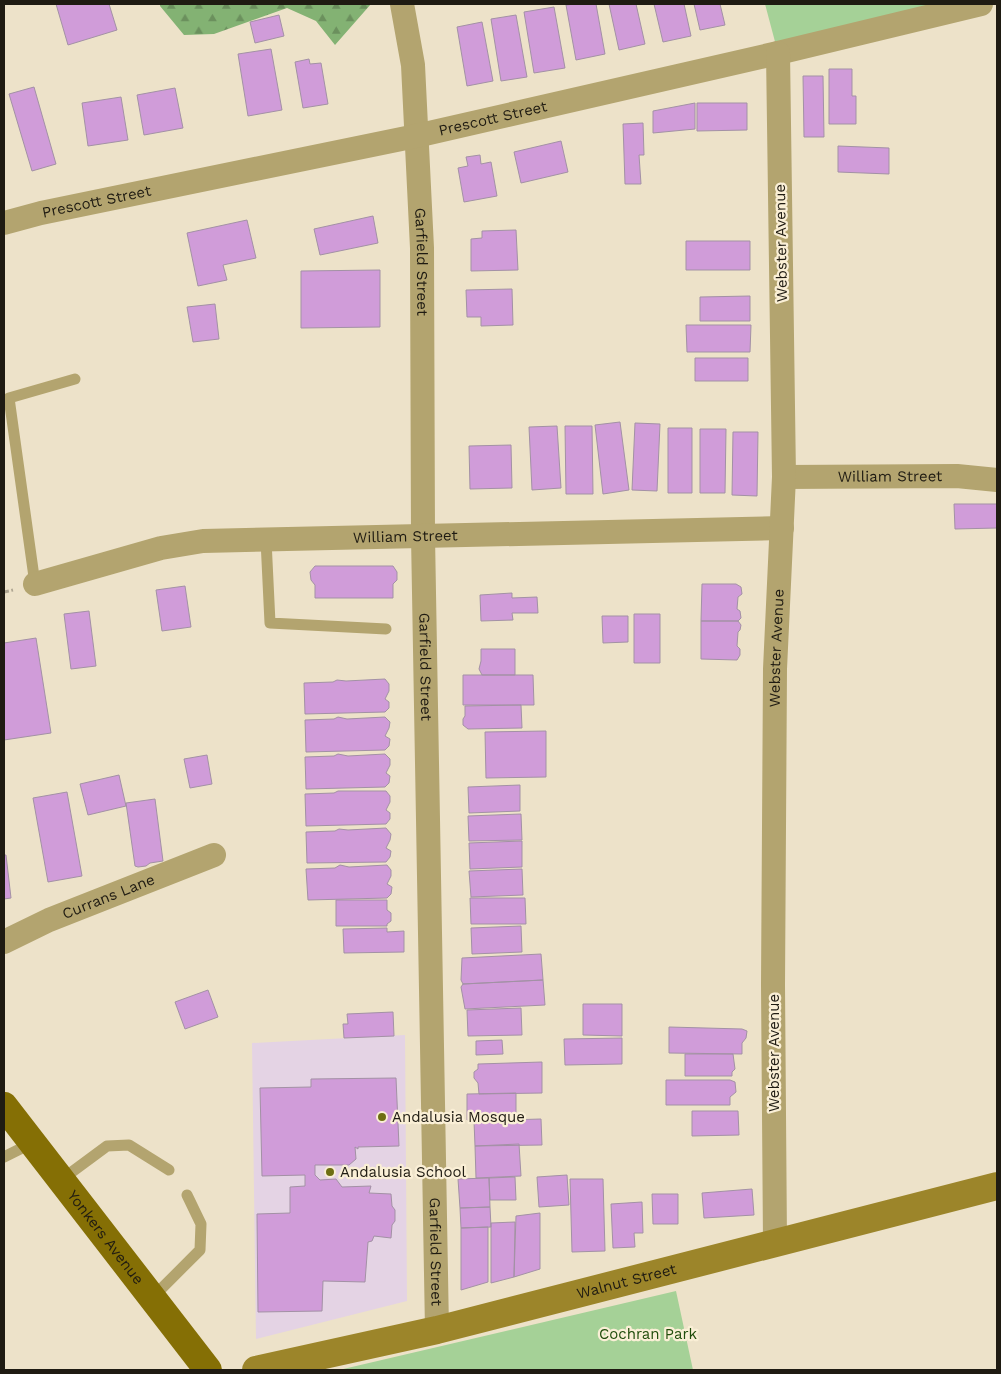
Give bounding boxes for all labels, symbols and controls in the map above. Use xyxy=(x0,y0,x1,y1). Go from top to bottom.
street label: Prescott Street xyxy=(437,97,550,140)
street label: Prescott Street xyxy=(40,181,153,222)
street label: Webster Avenue xyxy=(771,184,791,302)
street label: Garfield Street xyxy=(411,207,431,317)
street label: William Street xyxy=(838,467,943,486)
street label: William Street xyxy=(353,526,459,547)
street label: Webster Avenue xyxy=(766,589,788,707)
street label: Garfield Street xyxy=(415,612,435,722)
street label: Currans Lane xyxy=(60,870,157,923)
street label: Webster Avenue xyxy=(765,994,783,1112)
place label: Andalusia Mosque xyxy=(392,1108,525,1126)
marker: Andalusia Mosque xyxy=(376,1111,388,1123)
place label: Andalusia School xyxy=(340,1163,466,1181)
marker: Andalusia School xyxy=(324,1166,336,1178)
street label: Yonkers Avenue xyxy=(64,1187,147,1288)
street label: Garfield Street xyxy=(426,1197,446,1307)
street label: Walnut Street xyxy=(575,1260,679,1303)
park label: Cochran Park xyxy=(599,1325,698,1343)

